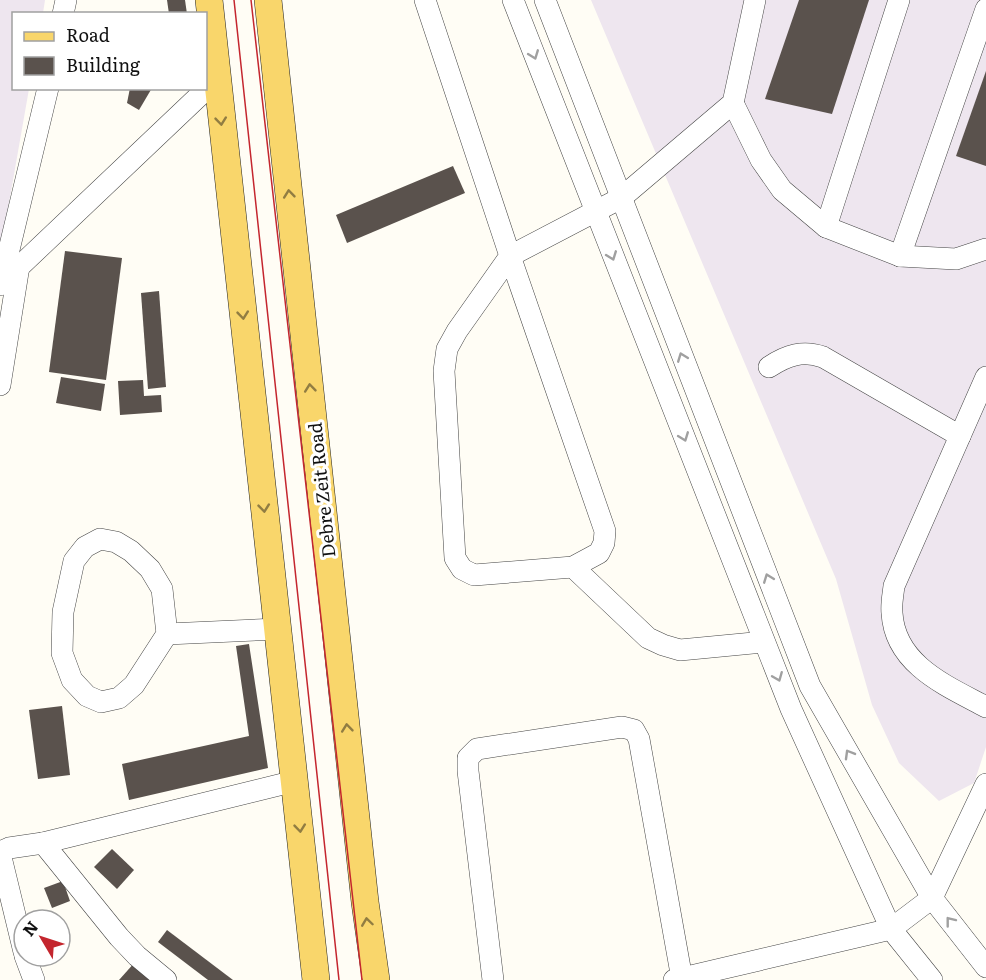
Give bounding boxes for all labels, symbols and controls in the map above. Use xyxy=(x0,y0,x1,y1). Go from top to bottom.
legend xyxy=(12,12,207,90)
text: Road xyxy=(66,21,110,48)
one-way arrow xyxy=(527,48,539,59)
text: Building xyxy=(66,51,141,78)
one-way arrow xyxy=(215,116,227,125)
one-way arrow xyxy=(283,190,296,199)
one-way arrow xyxy=(605,250,618,261)
one-way arrow xyxy=(236,310,249,319)
one-way arrow xyxy=(677,352,690,362)
one-way arrow xyxy=(304,384,317,393)
street label: Debre Zeit Road xyxy=(300,421,342,559)
one-way arrow xyxy=(677,431,689,442)
one-way arrow xyxy=(258,504,270,513)
one-way arrow xyxy=(763,573,775,584)
one-way arrow xyxy=(771,671,783,682)
one-way arrow xyxy=(341,724,354,733)
one-way arrow xyxy=(845,750,856,760)
one-way arrow xyxy=(293,823,306,832)
north arrow xyxy=(12,908,72,968)
text: N xyxy=(16,915,43,941)
one-way arrow xyxy=(362,917,374,927)
one-way arrow xyxy=(946,917,957,928)

